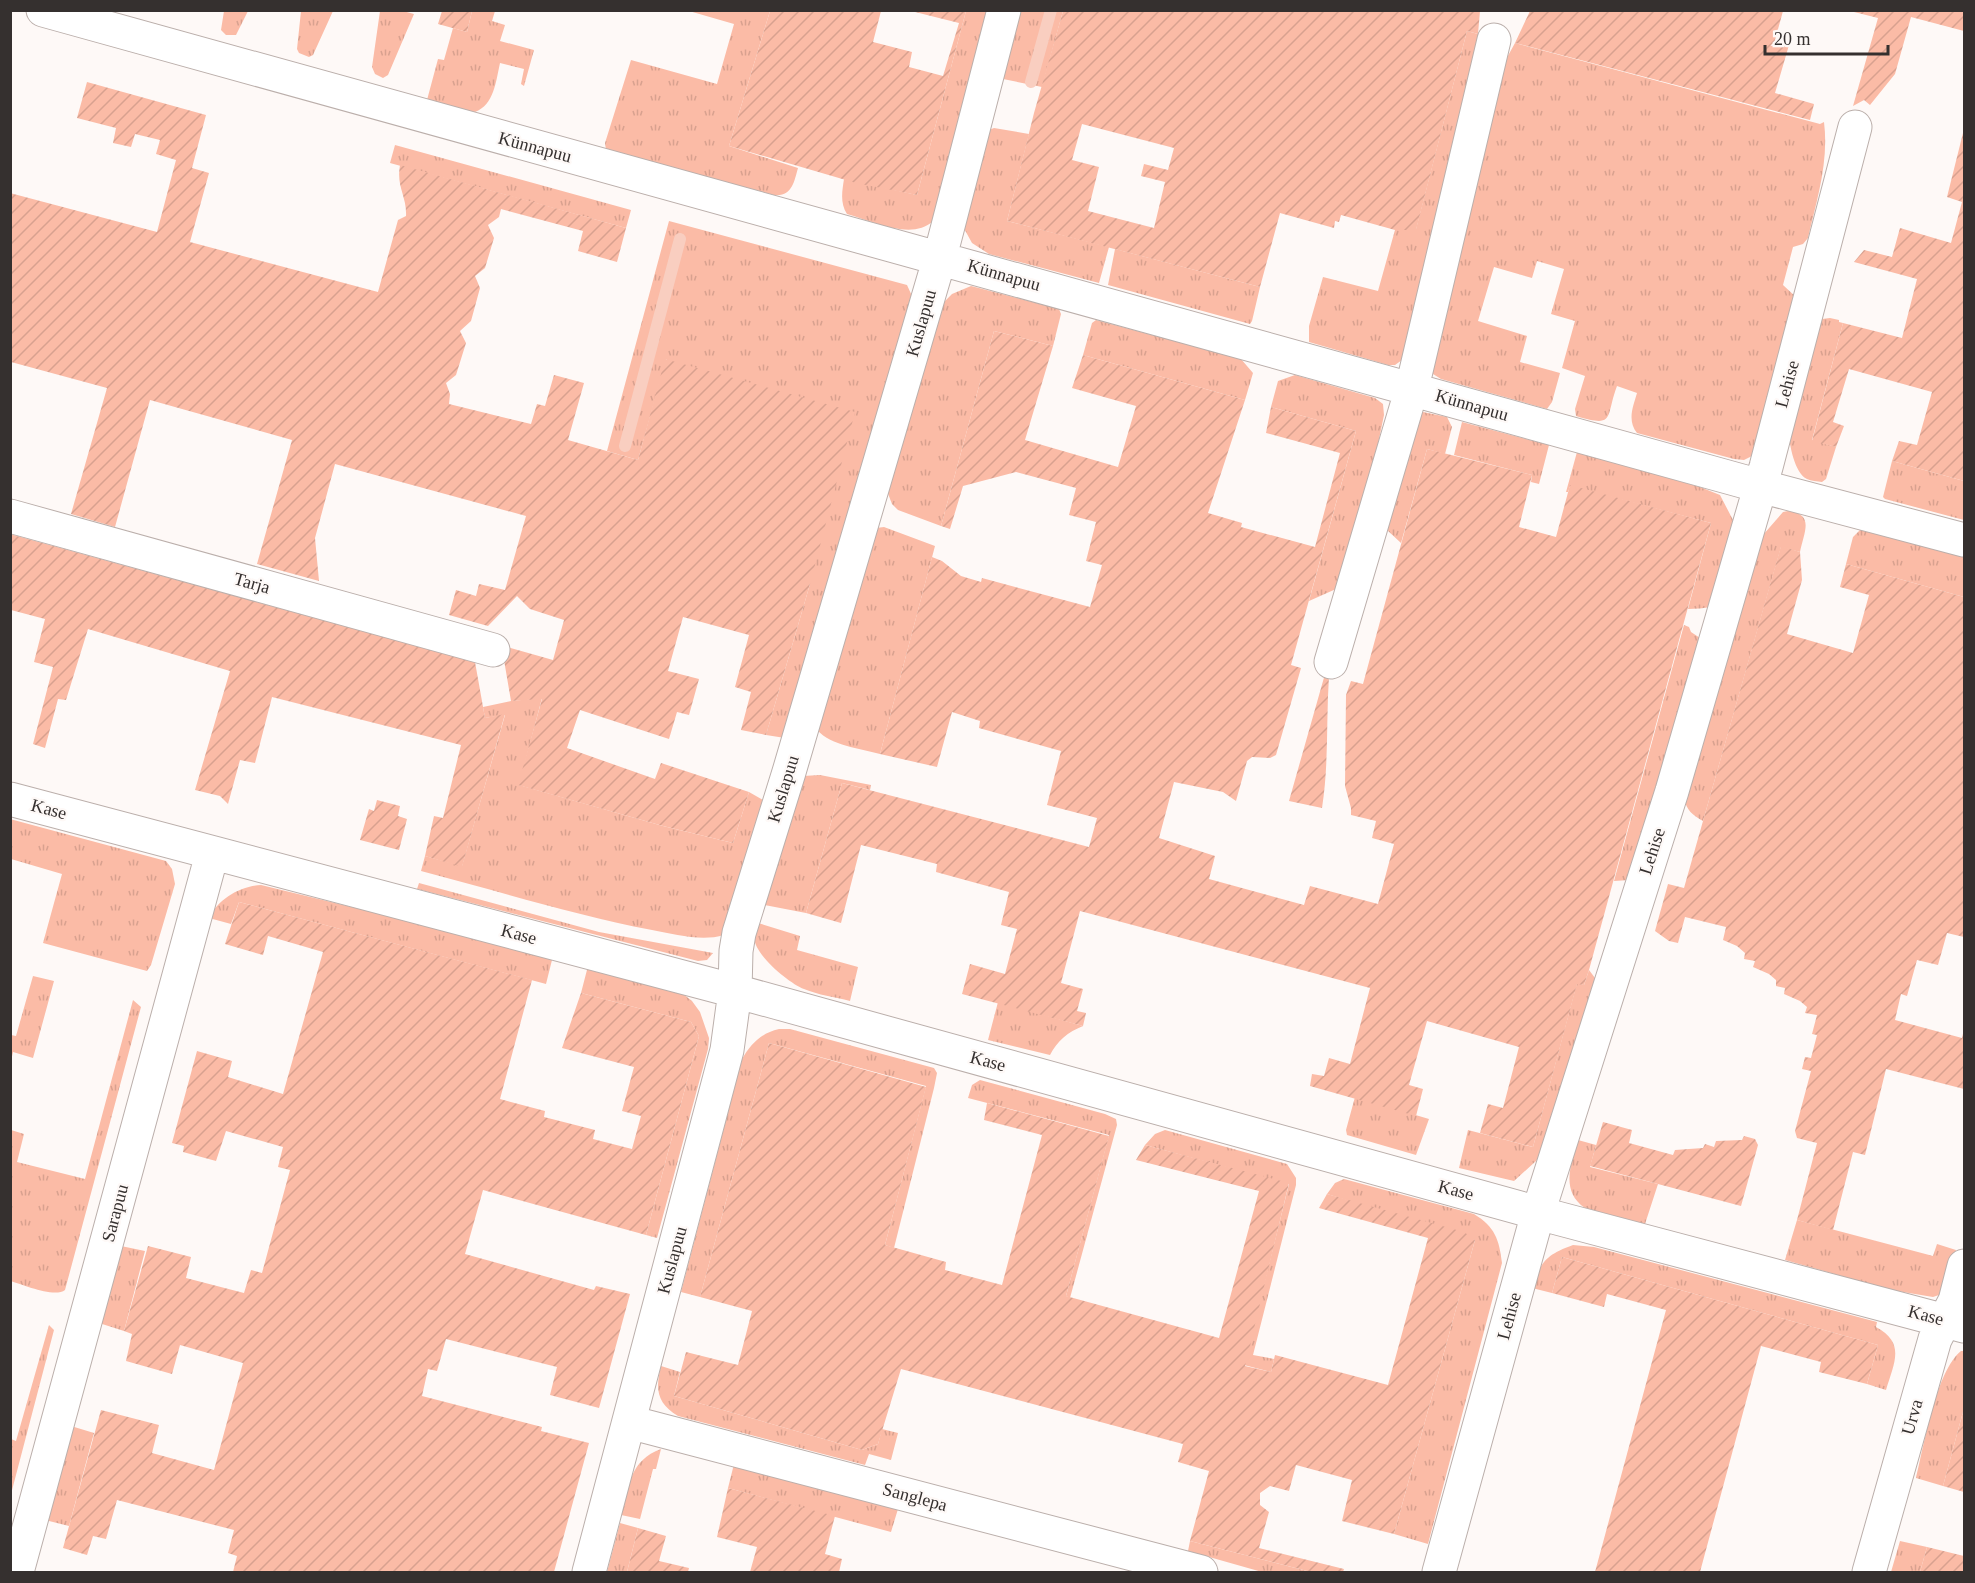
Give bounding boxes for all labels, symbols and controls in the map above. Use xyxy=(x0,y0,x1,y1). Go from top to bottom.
scale bar xyxy=(1765,18,1888,56)
text: 20 m xyxy=(1774,29,1811,49)
street label: Künnapuu xyxy=(496,128,574,166)
street label: Künnapuu xyxy=(965,255,1043,295)
street label: Kuslapuu xyxy=(902,287,940,359)
street label: Lehise xyxy=(1771,358,1803,410)
street label: Künnapuu xyxy=(1433,385,1511,425)
street label: Tarja xyxy=(232,568,272,598)
street label: Kuslapuu xyxy=(763,753,803,825)
street label: Kase xyxy=(29,795,69,823)
street label: Lehise xyxy=(1635,825,1669,877)
street label: Kase xyxy=(499,920,539,948)
street label: Kase xyxy=(968,1047,1008,1075)
street label: Kase xyxy=(1436,1176,1476,1204)
street label: Sarapuu xyxy=(98,1182,132,1244)
street label: Kuslapuu xyxy=(653,1224,691,1296)
street label: Lehise xyxy=(1493,1290,1525,1342)
street label: Kase xyxy=(1906,1301,1946,1329)
street label: Urva xyxy=(1897,1397,1927,1437)
street label: Sanglepa xyxy=(881,1479,949,1515)

